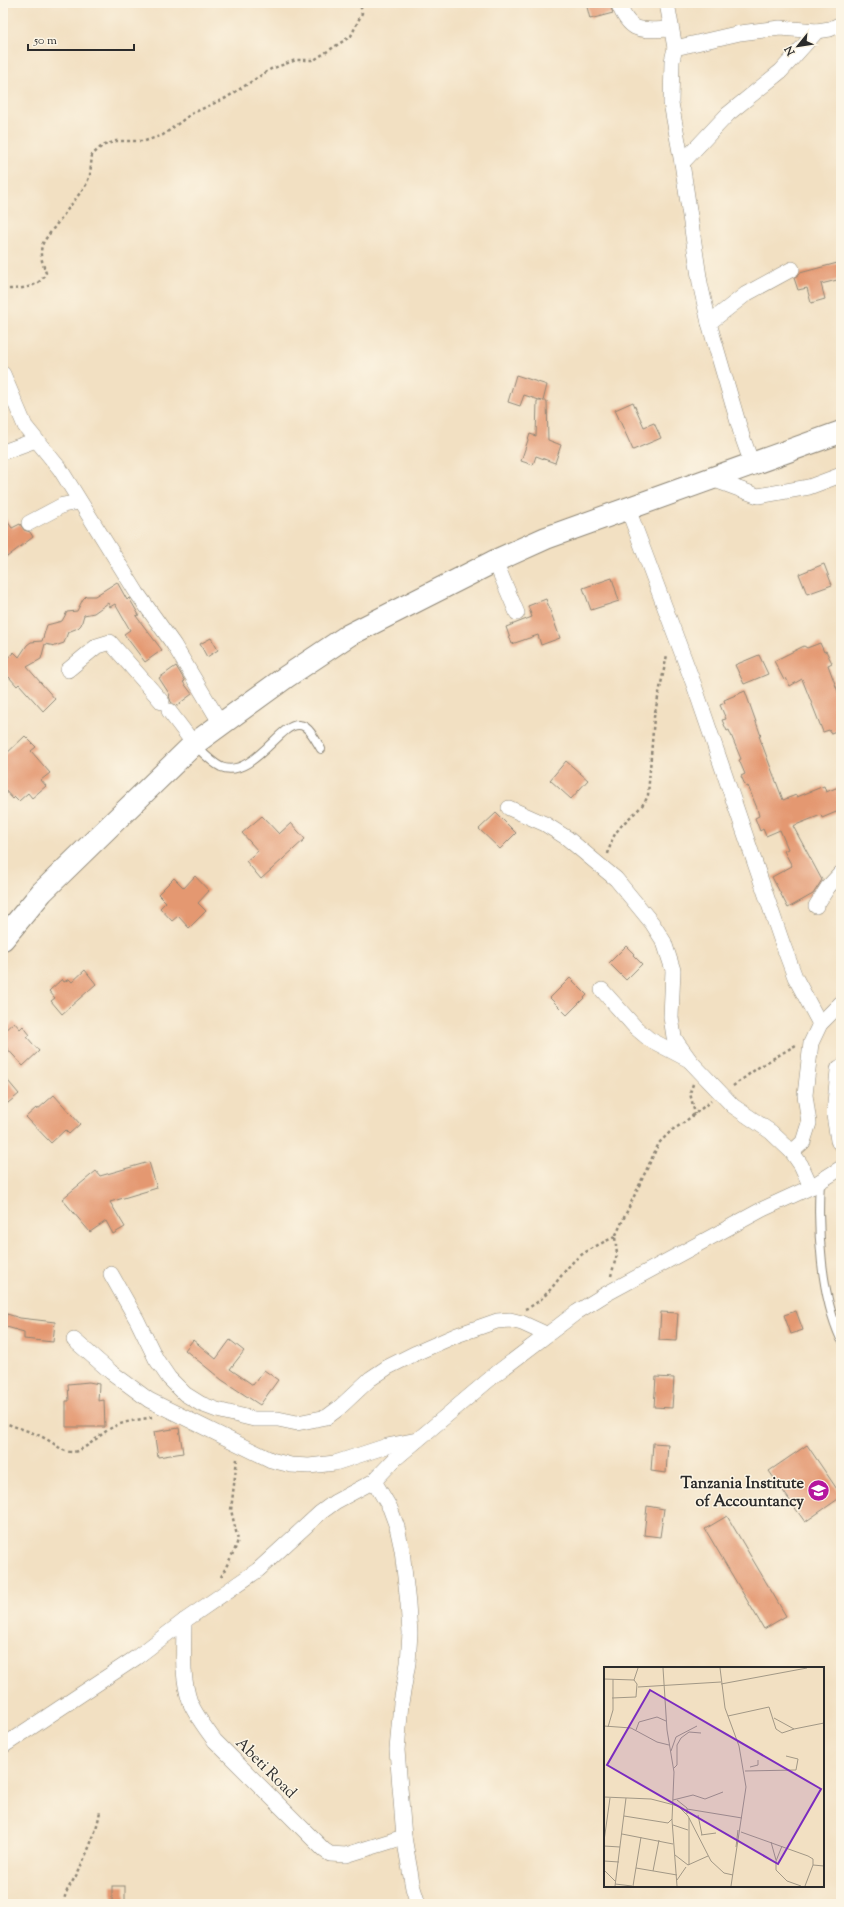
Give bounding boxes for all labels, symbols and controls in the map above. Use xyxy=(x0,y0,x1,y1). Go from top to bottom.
scale bar xyxy=(28,26,134,52)
north arrow xyxy=(778,26,818,66)
text: 50 m xyxy=(33,32,57,50)
text: N xyxy=(781,43,800,59)
place label: Tanzania Institute of Accountancy xyxy=(681,1473,805,1514)
school or university icon: Tanzania Institute of Accountancy xyxy=(806,1478,832,1504)
inset map xyxy=(604,1667,824,1887)
street label: Abeti Road xyxy=(229,1733,301,1805)

